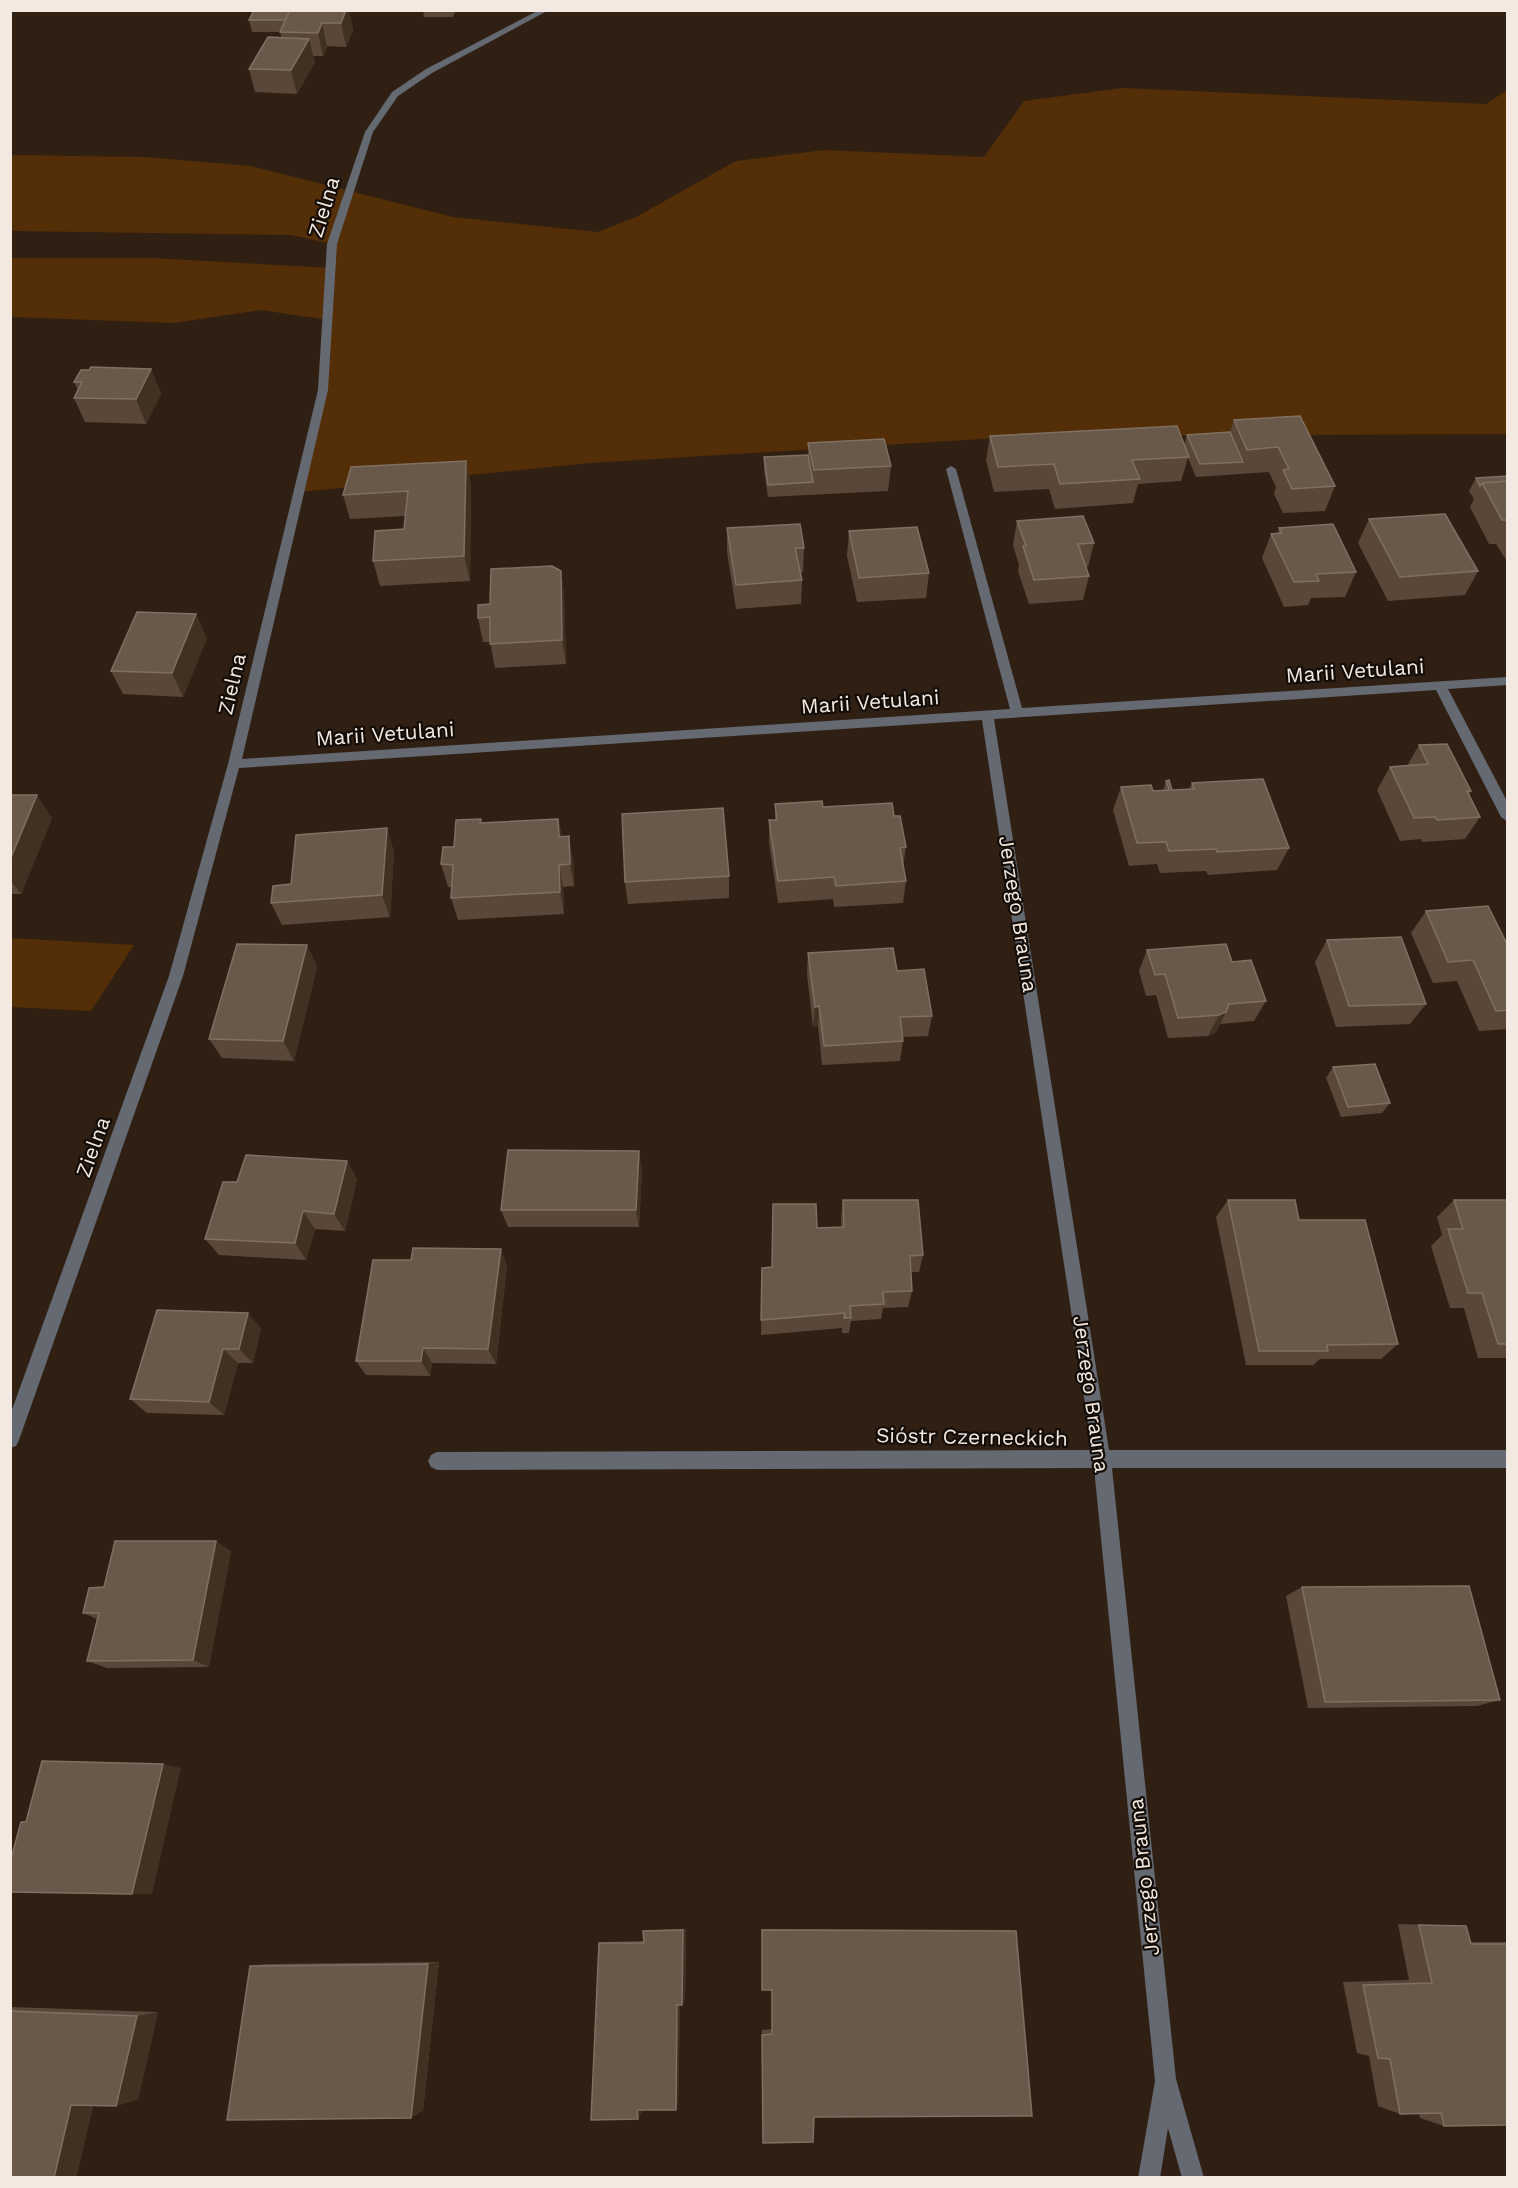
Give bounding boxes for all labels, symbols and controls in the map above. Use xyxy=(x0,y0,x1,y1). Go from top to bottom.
street label: Zielna xyxy=(302,173,345,240)
street label: Zielna xyxy=(212,651,251,717)
street label: Marii Vetulani xyxy=(1285,653,1425,688)
street label: Marii Vetulani xyxy=(800,684,940,719)
street label: Marii Vetulani xyxy=(315,716,455,751)
street label: Jerzego Brauna xyxy=(994,834,1043,994)
street label: Zielna xyxy=(70,1113,115,1180)
street label: Jerzego Brauna xyxy=(1068,1314,1115,1474)
street label: Sióstr Czerneckich xyxy=(876,1422,1068,1451)
street label: Jerzego Brauna xyxy=(1123,1797,1164,1957)

